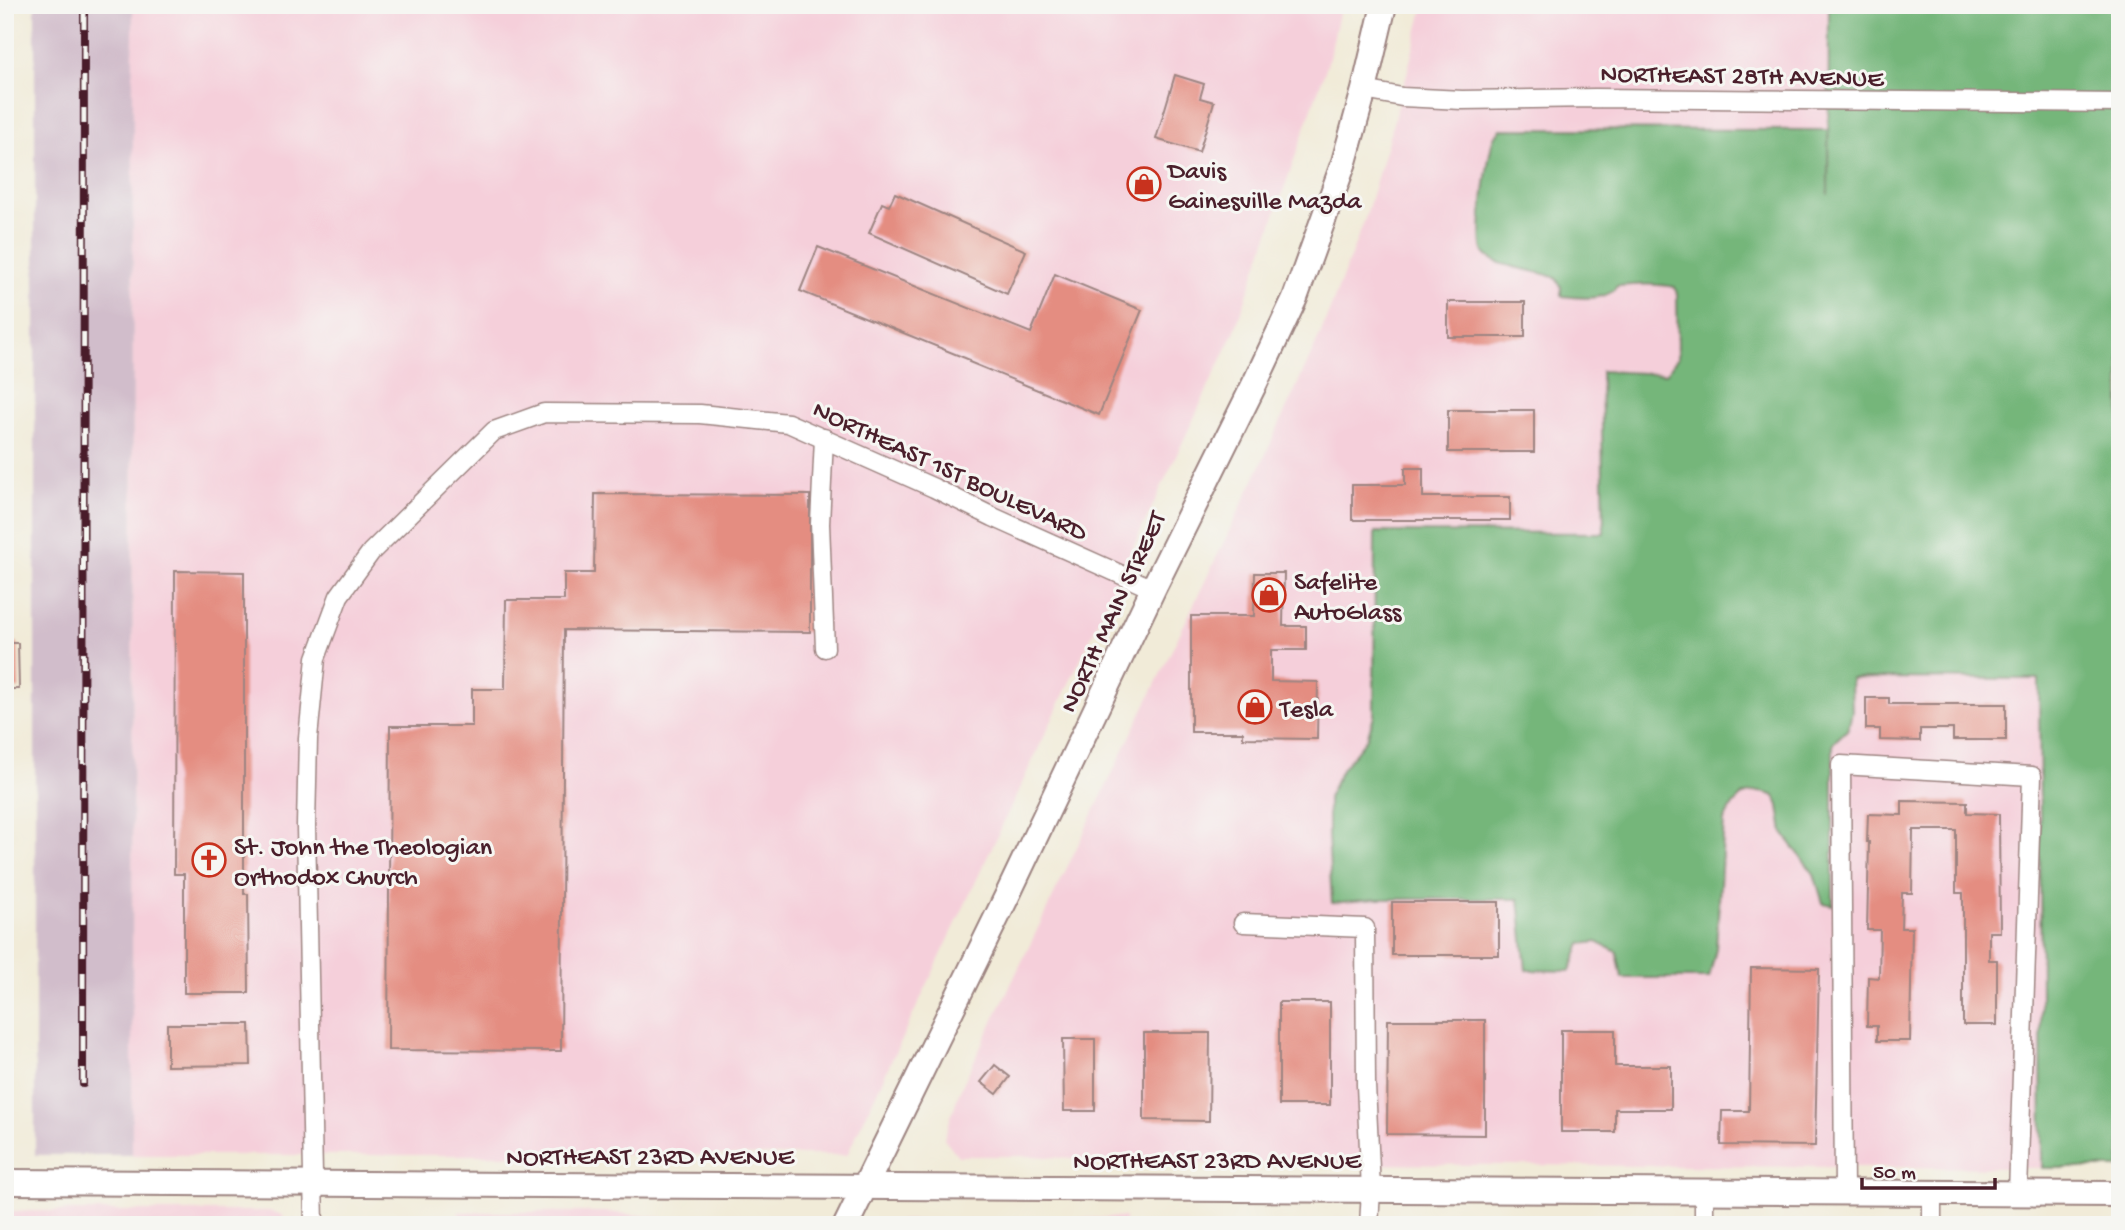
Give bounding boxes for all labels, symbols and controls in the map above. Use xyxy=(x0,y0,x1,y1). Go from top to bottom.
street label: NORTHEAST 28TH AVENUE xyxy=(1600,61,1884,96)
place label: Davis Gainesville Mazda xyxy=(1166,158,1363,219)
shop icon: Davis Gainesville Mazda xyxy=(1125,165,1163,203)
street label: NORTHEAST 1ST BOULEVARD xyxy=(807,396,1091,550)
street label: NORTH MAIN STREET xyxy=(1055,507,1176,718)
place label: Safelite AutoGlass xyxy=(1294,569,1403,630)
shop icon: Safelite AutoGlass xyxy=(1250,576,1288,614)
shop icon: Tesla xyxy=(1236,688,1274,726)
place label: Tesla xyxy=(1278,696,1335,727)
place label: St. John the Theologian Orthodox Church xyxy=(234,834,493,895)
church icon: St. John the Theologian Orthodox Church xyxy=(190,841,228,879)
street label: NORTHEAST 23RD AVENUE xyxy=(506,1144,795,1175)
scale bar xyxy=(1862,1146,1996,1190)
street label: NORTHEAST 23RD AVENUE xyxy=(1073,1148,1362,1179)
text: 50 m xyxy=(1873,1162,1916,1187)

